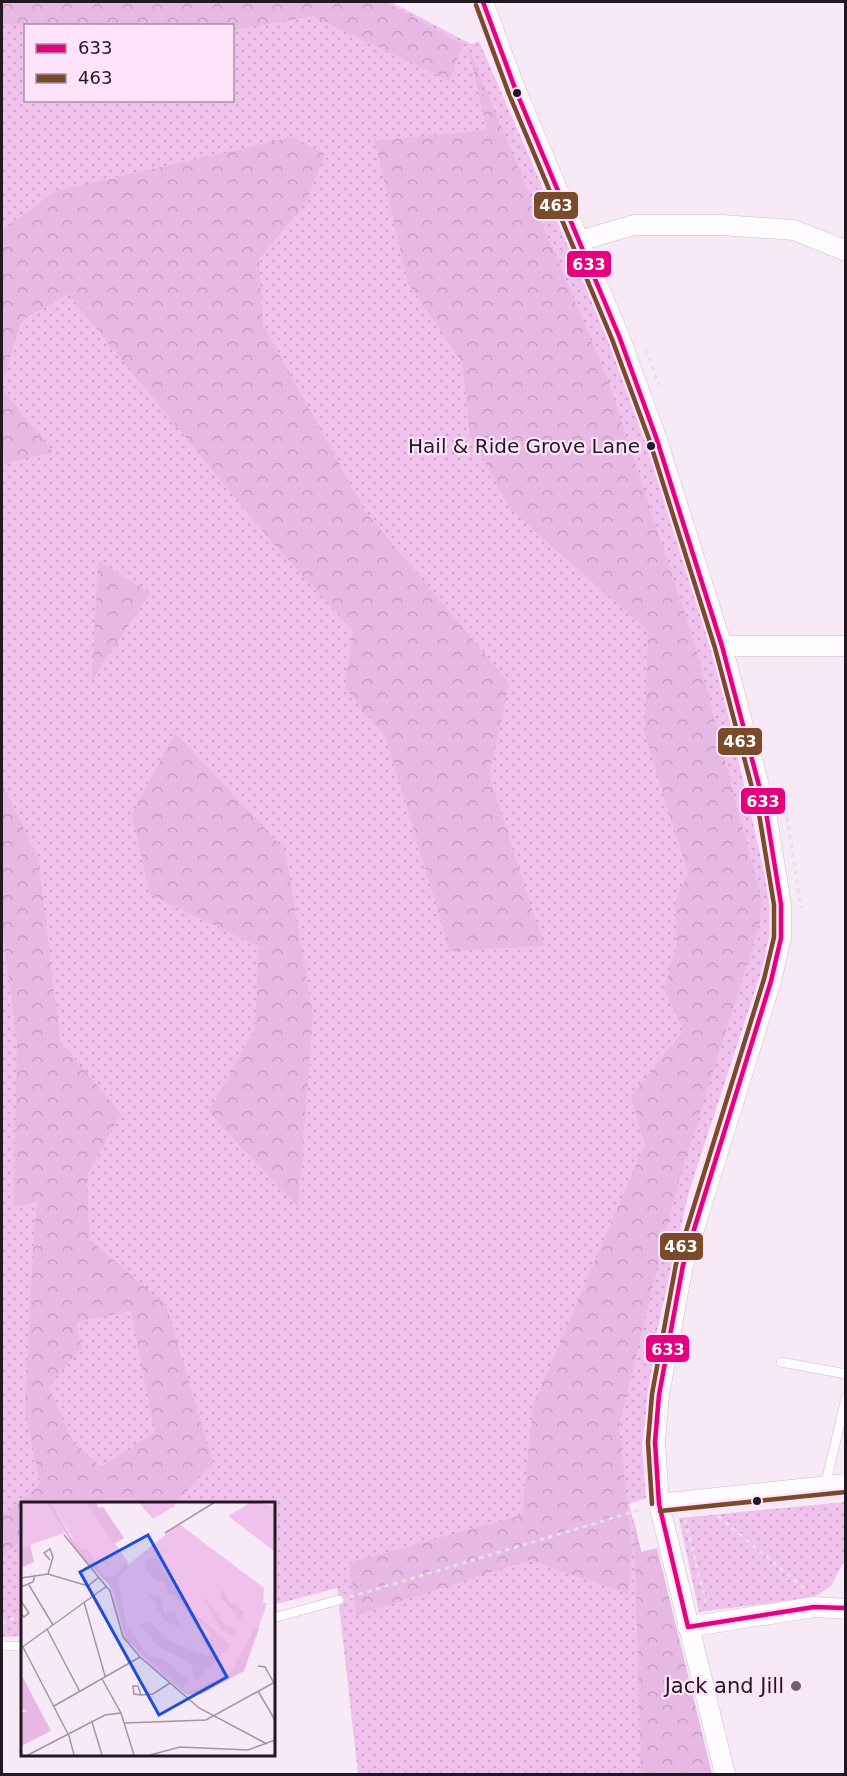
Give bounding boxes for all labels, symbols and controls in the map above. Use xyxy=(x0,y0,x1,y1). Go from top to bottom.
legend xyxy=(24,24,234,102)
text: 633 xyxy=(78,37,112,58)
text: 463 xyxy=(78,67,112,88)
unlabelled marker xyxy=(511,87,523,99)
line badge: 463 xyxy=(533,191,579,220)
text: 463 xyxy=(539,196,573,215)
line badge: 633 xyxy=(566,250,612,278)
text: 633 xyxy=(572,255,606,274)
place label: Hail & Ride Grove Lane xyxy=(408,434,640,458)
marker: Hail & Ride Grove Lane xyxy=(645,440,657,452)
line badge: 463 xyxy=(717,727,763,756)
text: 463 xyxy=(723,732,757,751)
line badge: 633 xyxy=(740,787,786,815)
text: 633 xyxy=(746,792,780,811)
line badge: 463 xyxy=(659,1232,704,1261)
text: 463 xyxy=(664,1237,698,1256)
line badge: 633 xyxy=(645,1334,690,1363)
text: 633 xyxy=(651,1340,685,1359)
unlabelled marker xyxy=(751,1495,763,1507)
inset map xyxy=(21,1502,274,1755)
place label: Jack and Jill xyxy=(663,1674,784,1698)
marker: Jack and Jill xyxy=(789,1679,803,1693)

